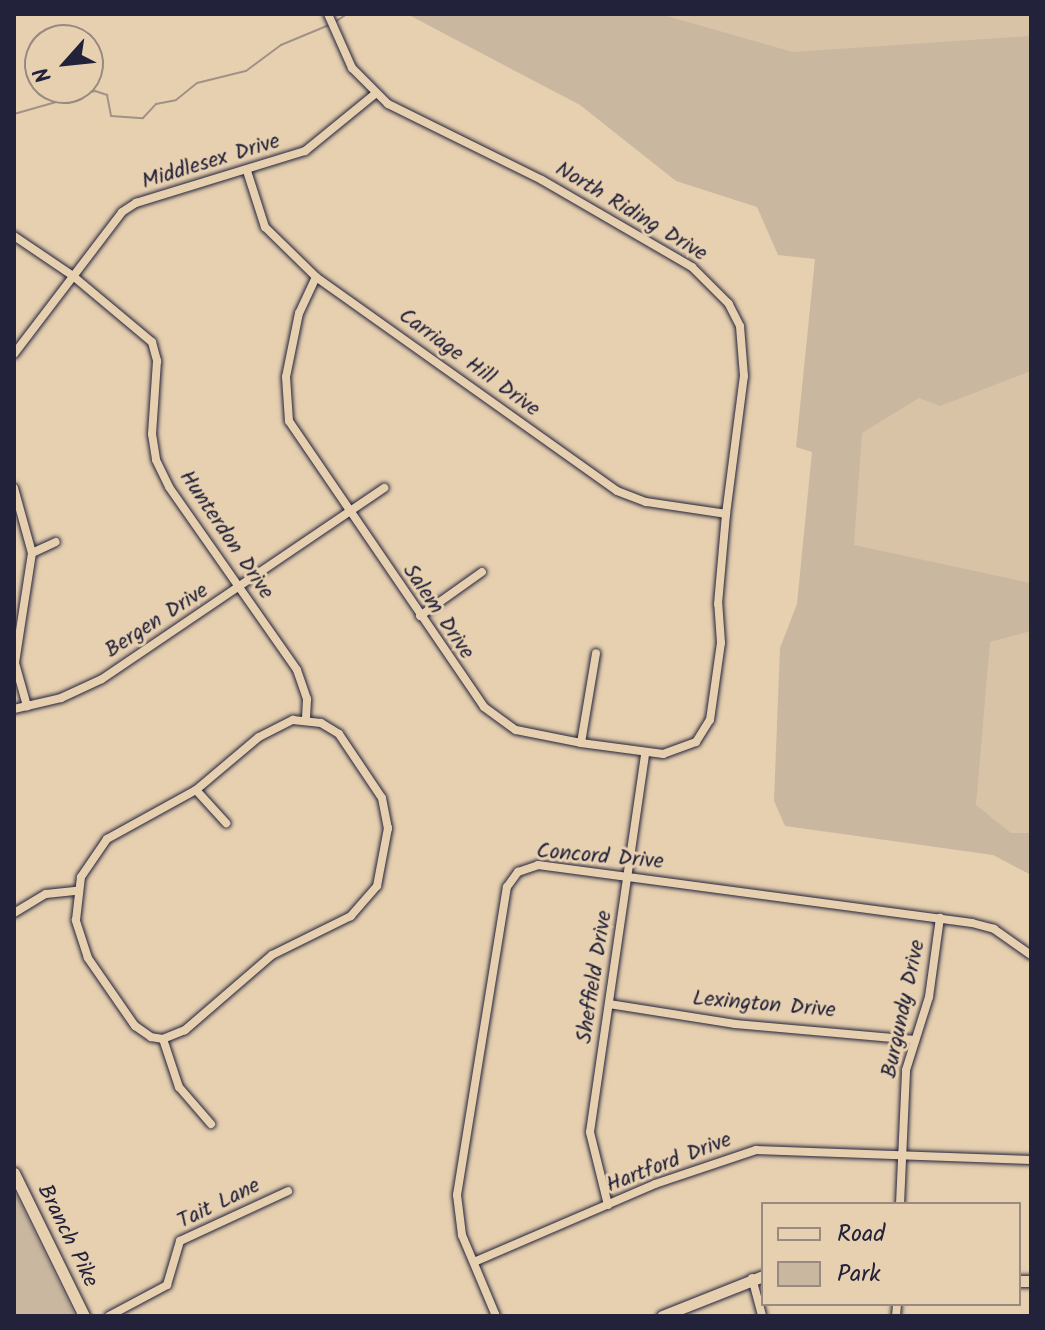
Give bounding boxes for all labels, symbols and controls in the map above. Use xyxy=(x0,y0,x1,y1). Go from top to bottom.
north arrow xyxy=(24,24,104,104)
text: N xyxy=(25,60,63,88)
street label: Middlesex Drive xyxy=(139,128,283,196)
street label: North Riding Drive xyxy=(550,156,712,268)
street label: Carriage Hill Drive xyxy=(393,303,545,423)
street label: Hunterdon Drive xyxy=(173,465,279,605)
street label: Salem Drive xyxy=(396,559,480,665)
street label: Bergen Drive xyxy=(100,578,214,664)
street label: Concord Drive xyxy=(535,838,665,876)
street label: Sheffield Drive xyxy=(571,909,619,1045)
street label: Burgundy Drive xyxy=(876,937,932,1081)
street label: Lexington Drive xyxy=(691,986,837,1024)
street label: Hartford Drive xyxy=(603,1127,735,1199)
street label: Tait Lane xyxy=(173,1173,265,1235)
street label: Branch Pike xyxy=(31,1180,103,1292)
legend xyxy=(761,1202,1021,1306)
text: Road xyxy=(837,1215,885,1254)
text: Park xyxy=(837,1255,881,1294)

